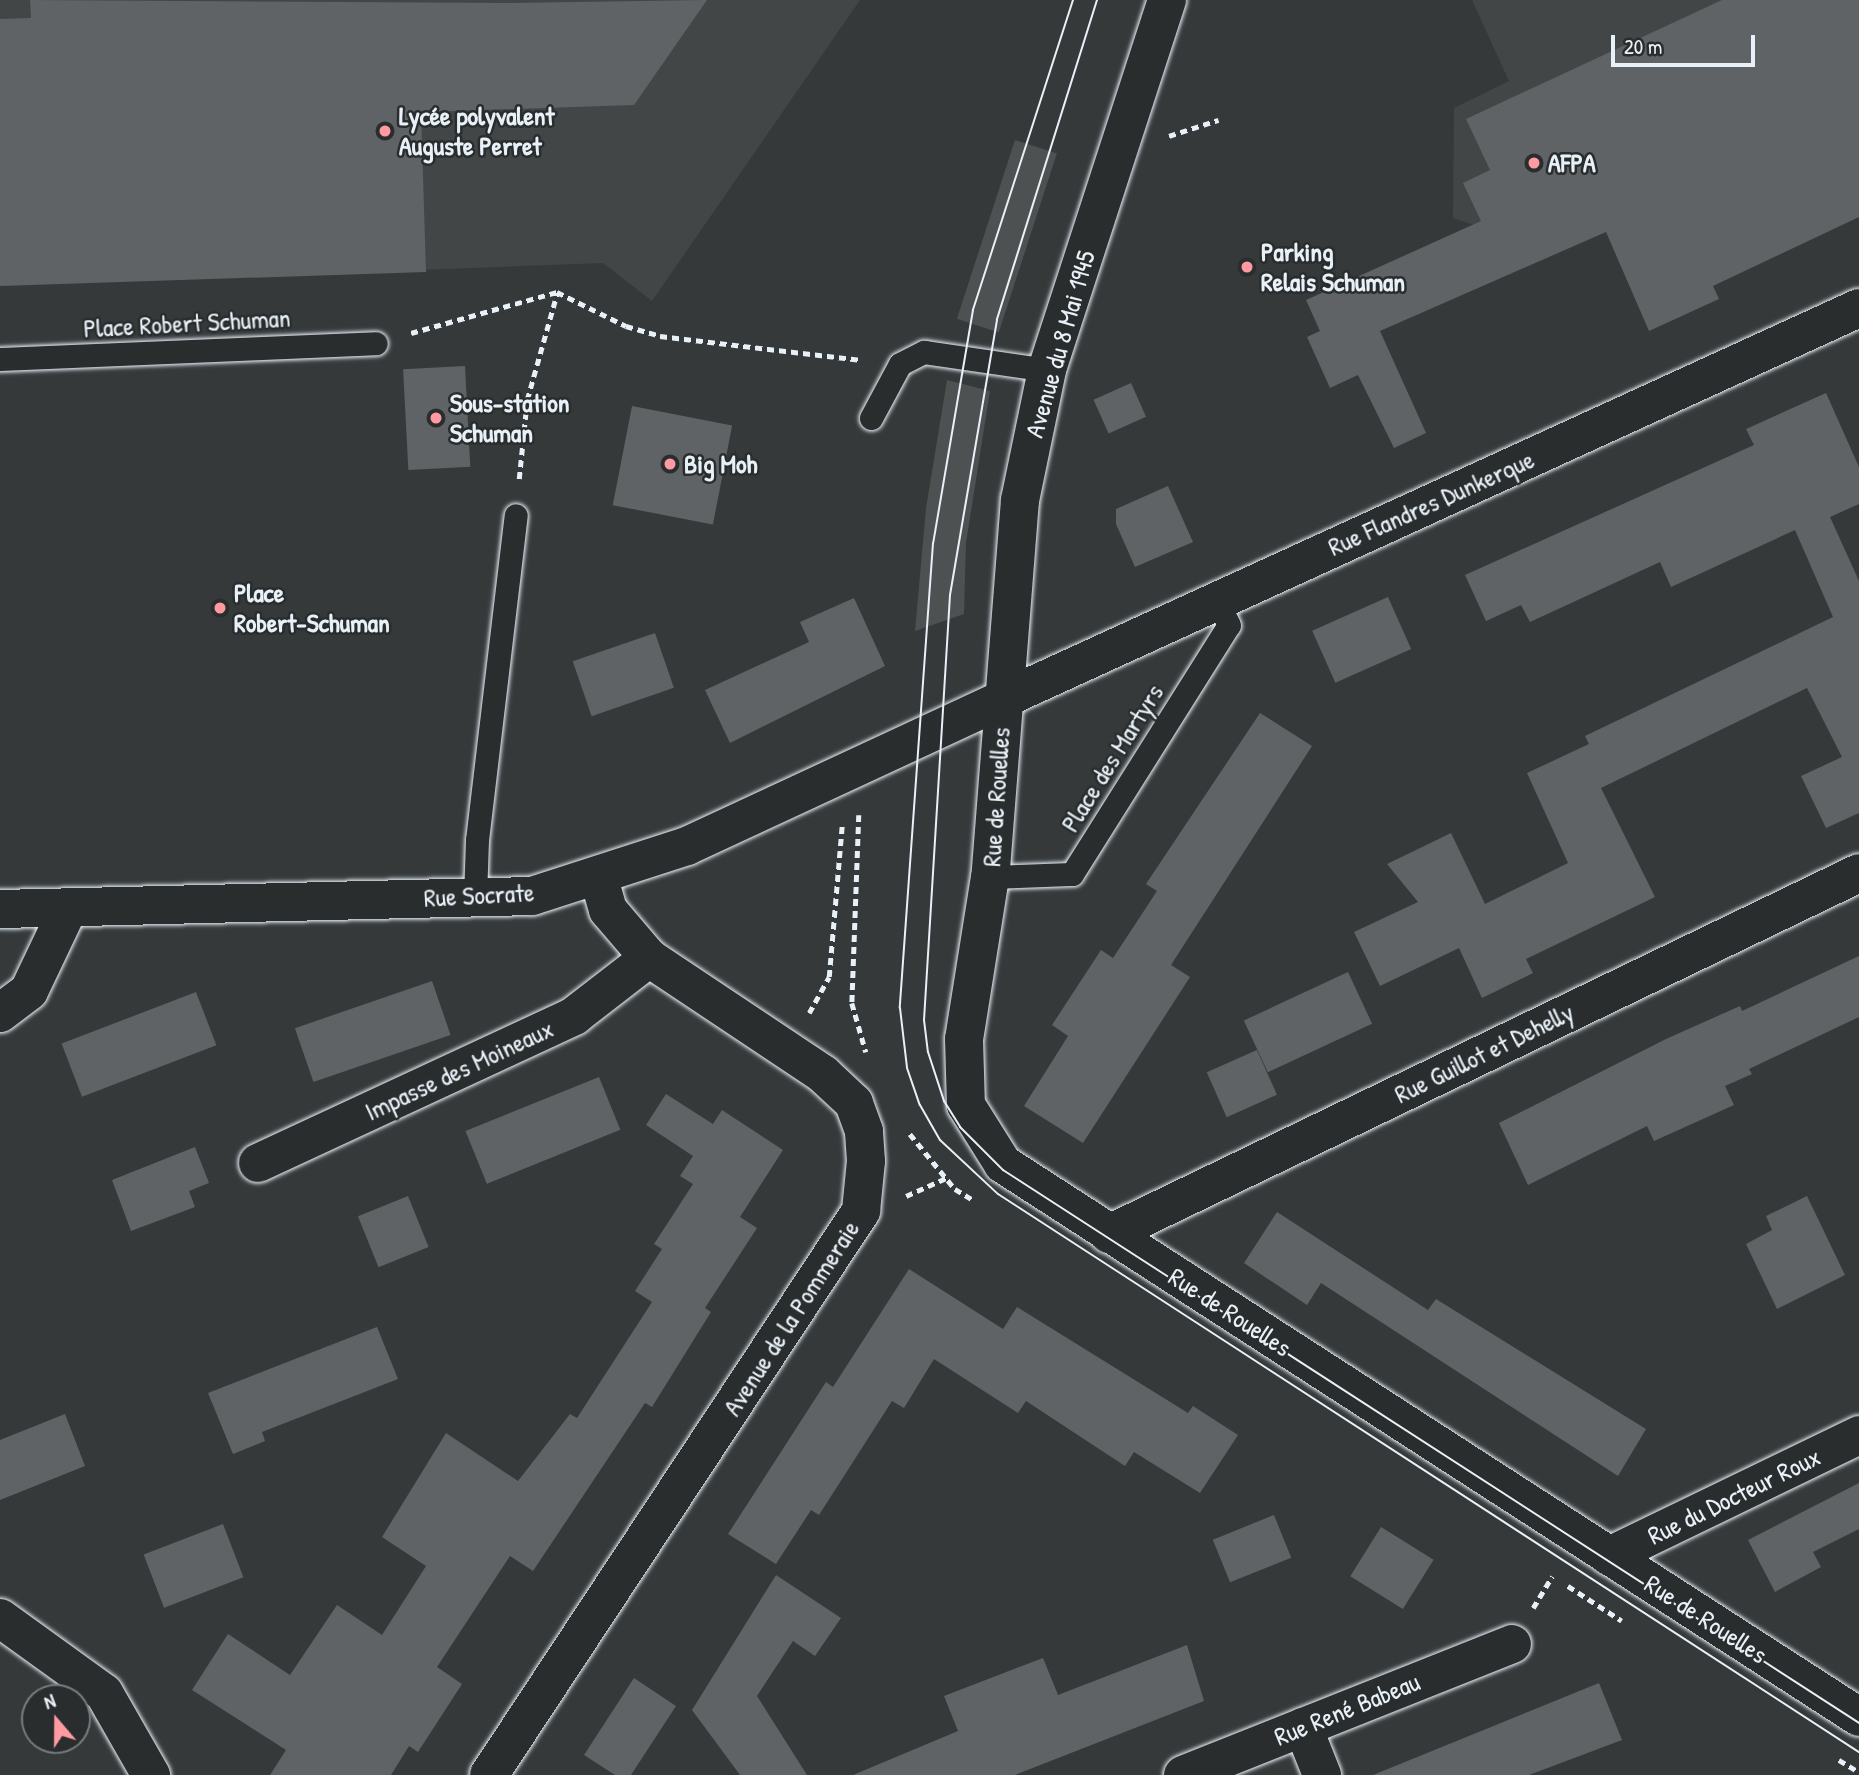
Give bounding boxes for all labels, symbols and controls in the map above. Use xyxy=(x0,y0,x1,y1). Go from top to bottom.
scale bar xyxy=(1614,21,1758,65)
text: 20 m xyxy=(1624,32,1662,61)
place label: Lycée polyvalent Auguste Perret xyxy=(399,100,555,162)
marker: Lycée polyvalent Auguste Perret xyxy=(377,123,393,139)
place label: AFPA xyxy=(1548,147,1596,179)
marker: AFPA xyxy=(1526,155,1542,171)
place label: Parking Relais Schuman xyxy=(1261,236,1405,298)
street label: Avenue du 8 Mai 1945 xyxy=(1018,247,1102,441)
marker: Parking Relais Schuman xyxy=(1239,259,1255,275)
street label: Place Robert Schuman xyxy=(83,302,291,344)
place label: Sous-station Schuman xyxy=(450,387,569,448)
marker: Sous-station Schuman xyxy=(428,410,444,426)
street label: Rue Flandres Dunkerque xyxy=(1323,444,1539,562)
place label: Big Moh xyxy=(684,448,757,480)
marker: Big Moh xyxy=(662,456,678,472)
place label: Place Robert-Schuman xyxy=(234,577,390,638)
marker: Place Robert-Schuman xyxy=(212,600,228,616)
street label: Place des Martyrs xyxy=(1054,678,1170,838)
street label: Rue de Rouelles xyxy=(976,726,1016,868)
street label: Rue Socrate xyxy=(423,877,535,913)
street label: Rue Guillot et Dehelly xyxy=(1389,996,1579,1110)
street label: Impasse des Moineaux xyxy=(360,1013,558,1127)
street label: Avenue de la Pommeraie xyxy=(716,1215,866,1421)
street label: Rue de Rouelles xyxy=(1163,1261,1297,1363)
street label: Rue du Docteur Roux xyxy=(1643,1441,1825,1551)
street label: Rue de Rouelles xyxy=(1639,1568,1773,1670)
street label: Rue René Babeau xyxy=(1270,1666,1424,1752)
north arrow xyxy=(21,1684,91,1754)
text: N xyxy=(40,1687,59,1715)

